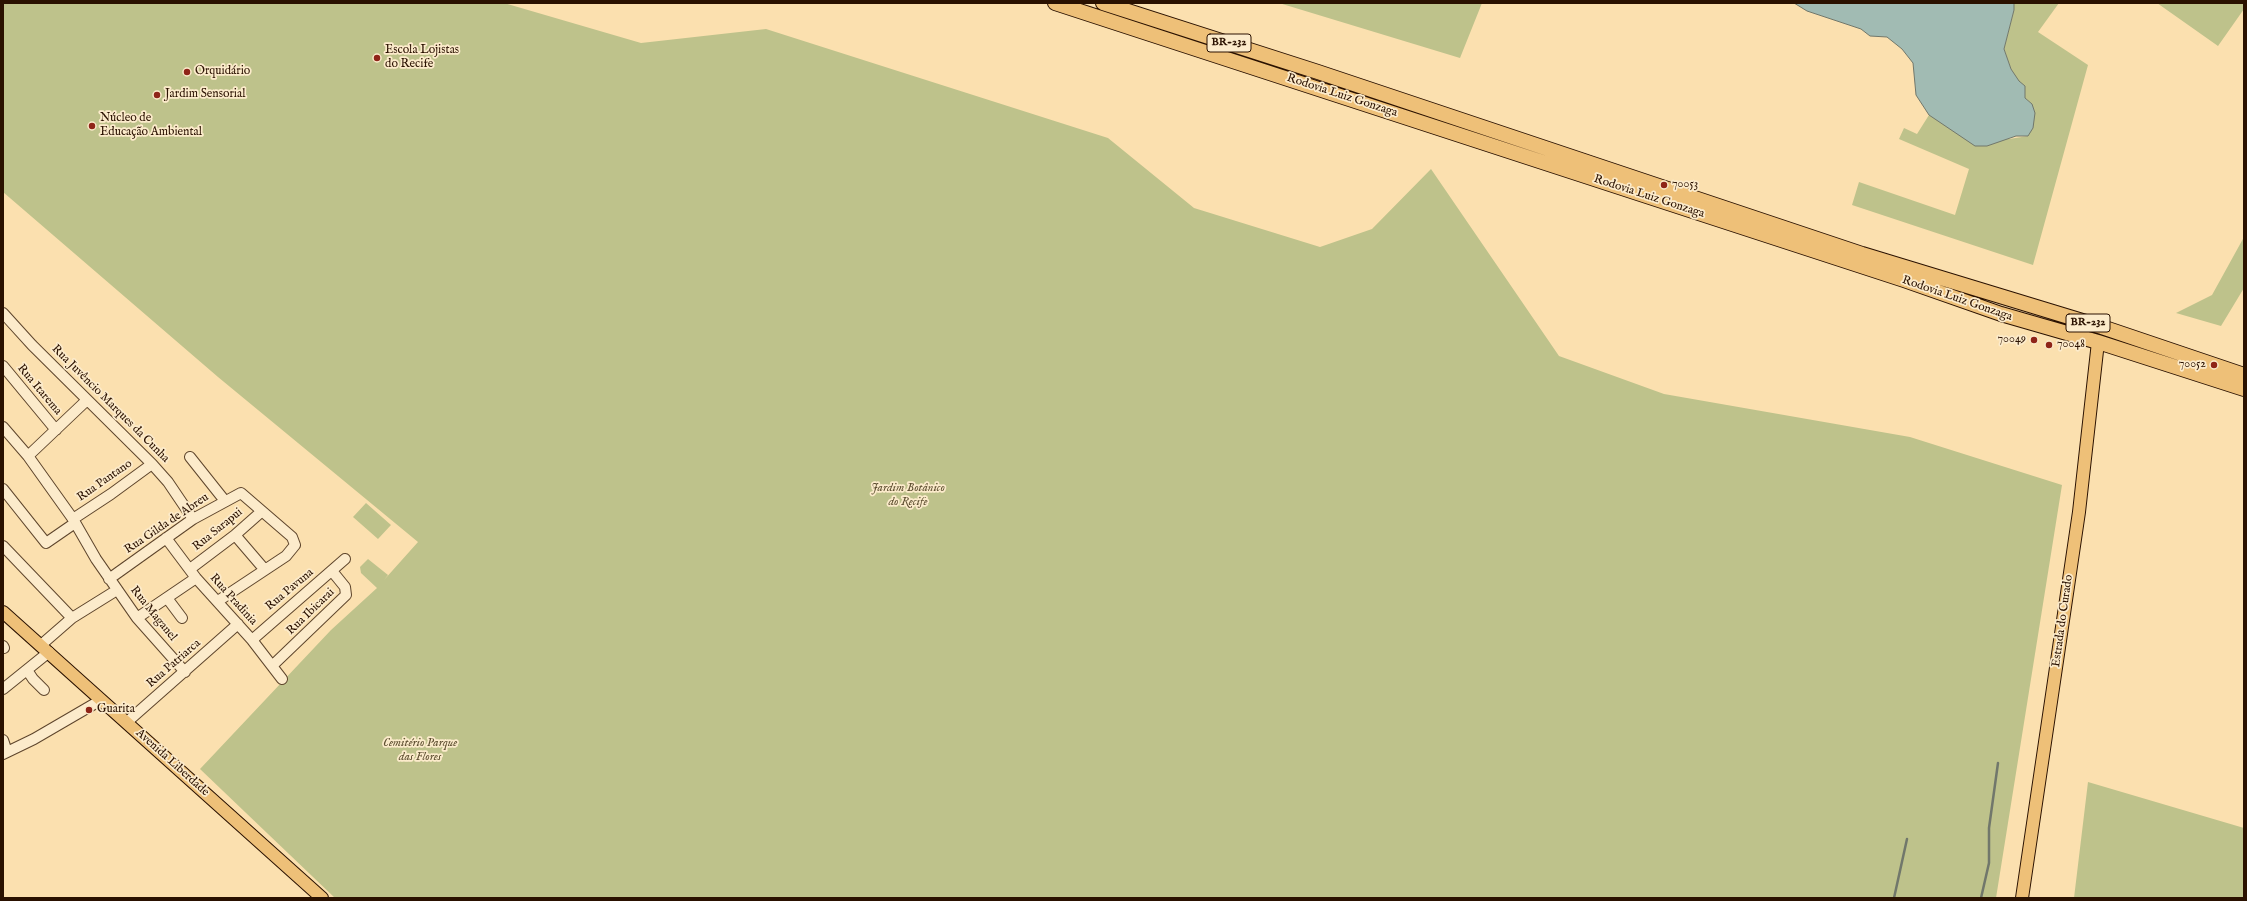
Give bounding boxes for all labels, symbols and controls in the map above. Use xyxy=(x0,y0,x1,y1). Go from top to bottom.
road number: BR-232 xyxy=(1207,34,1251,52)
place label: Escola Lojistas do Recife xyxy=(385,44,459,72)
marker: Escola Lojistas do Recife xyxy=(372,53,382,63)
place label: Orquidário xyxy=(195,65,250,79)
marker: Orquidário xyxy=(182,67,192,77)
street label: Rodovia Luiz Gonzaga xyxy=(1285,71,1399,121)
place label: Jardim Sensorial xyxy=(165,88,245,102)
marker: Jardim Sensorial xyxy=(152,90,162,100)
place label: Núcleo de Educação Ambiental xyxy=(100,112,202,140)
marker: Núcleo de Educação Ambiental xyxy=(87,121,97,131)
street label: Rodovia Luiz Gonzaga xyxy=(1592,172,1706,222)
place label: 70053 xyxy=(1672,178,1698,192)
marker: 70053 xyxy=(1659,180,1669,190)
street label: Rodovia Luiz Gonzaga xyxy=(1900,273,2014,325)
road number: BR-232 xyxy=(2066,314,2110,332)
place label: 70049 xyxy=(1997,333,2026,347)
marker: 70049 xyxy=(2029,335,2039,345)
place label: 70048 xyxy=(2057,338,2085,352)
marker: 70048 xyxy=(2044,340,2054,350)
street label: Rua Juvêncio Marques da Cunha xyxy=(48,342,172,466)
place label: 70052 xyxy=(2179,358,2206,372)
marker: 70052 xyxy=(2209,360,2219,370)
street label: Rua Itarema xyxy=(14,362,64,418)
street label: Rua Pantano xyxy=(75,457,135,505)
park label: Jardim Botânico do Recife xyxy=(871,482,945,510)
street label: Rua Gilda de Abreu xyxy=(122,491,212,557)
street label: Rua Sarapui xyxy=(190,506,246,554)
street label: Rua Pavuna xyxy=(263,566,317,614)
street label: Rua Pradinia xyxy=(206,571,260,629)
street label: Estrada do Curado xyxy=(2049,574,2077,668)
street label: Rua Maganel xyxy=(126,584,180,644)
street label: Rua Ibicarai xyxy=(284,586,338,638)
street label: Rua Patriarca xyxy=(144,637,204,691)
place label: Guarita xyxy=(97,703,135,717)
marker: Guarita xyxy=(84,705,94,715)
street label: Avenida Liberdade xyxy=(132,726,212,800)
park label: Cemitério Parque das Flores xyxy=(383,737,457,765)

